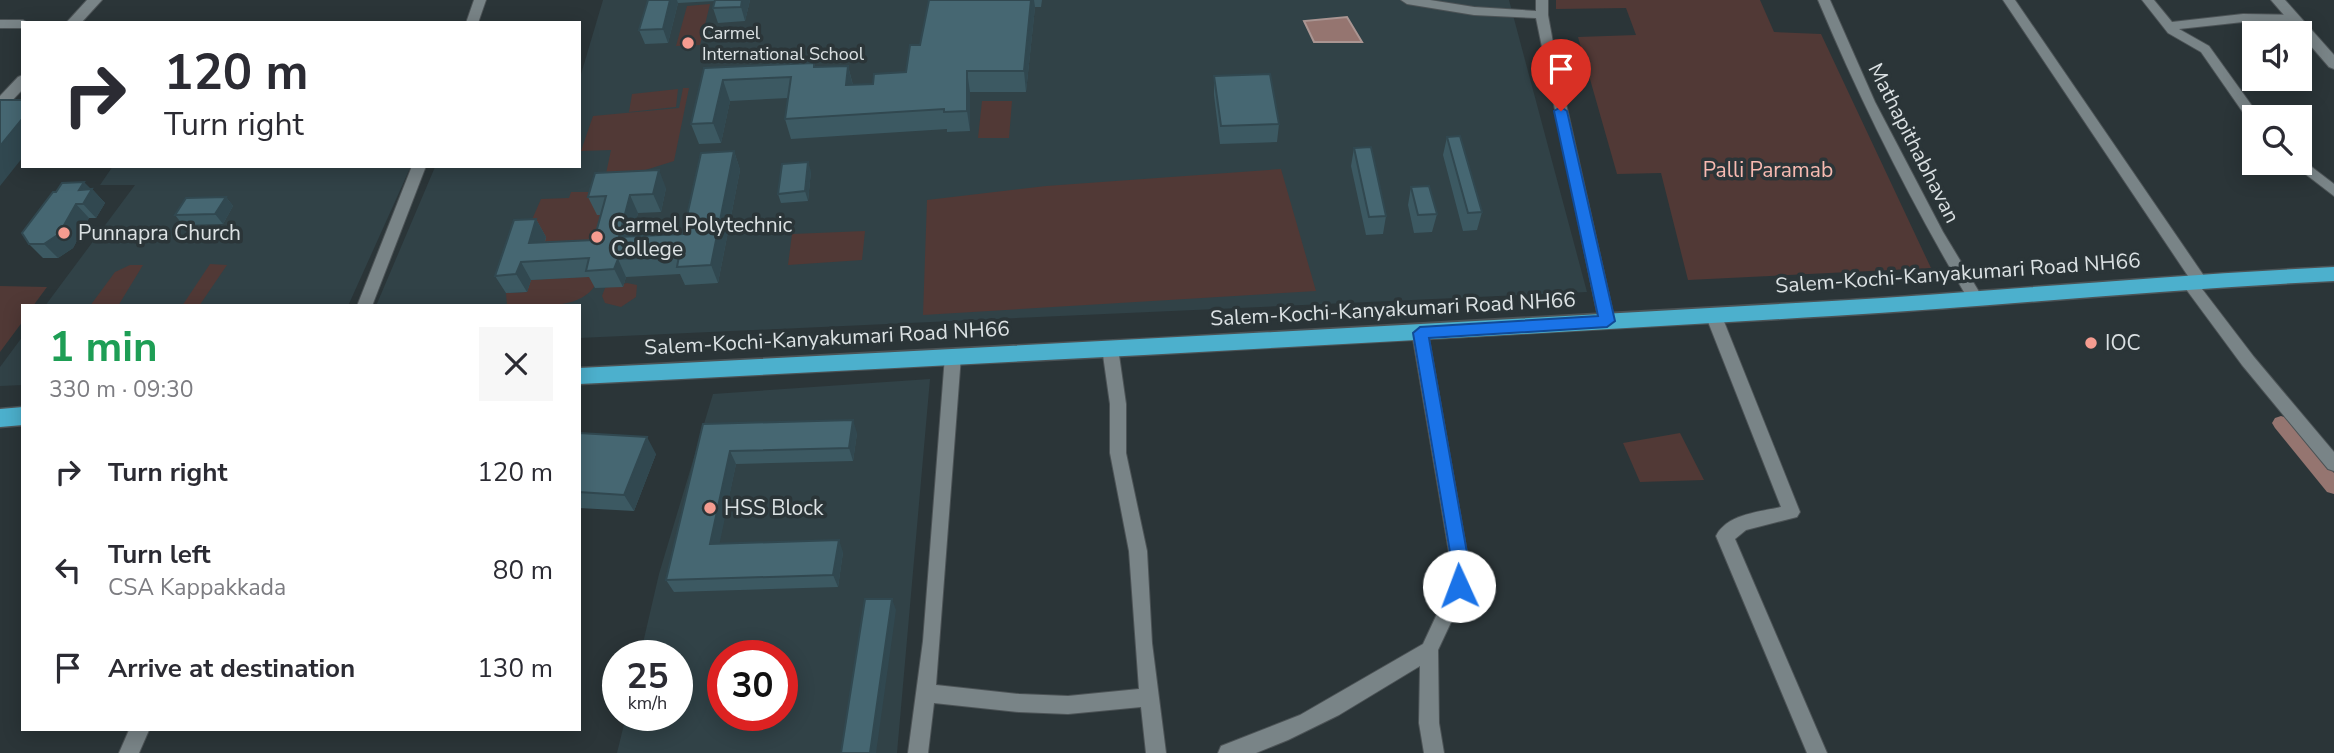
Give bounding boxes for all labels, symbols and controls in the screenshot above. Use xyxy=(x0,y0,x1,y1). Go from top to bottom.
place label: Carmel International School xyxy=(702,21,865,66)
map controls xyxy=(2242,21,2312,175)
button: sound xyxy=(2242,21,2312,91)
marker: Carmel International School xyxy=(680,35,696,51)
text: 120 m xyxy=(164,39,308,106)
pin xyxy=(1531,39,1591,111)
icon: right xyxy=(49,49,140,140)
icon: arrive xyxy=(1542,50,1580,88)
street label: Mathapithabhavan xyxy=(1862,58,1966,228)
text: Turn right xyxy=(164,103,304,146)
button: search xyxy=(2242,105,2312,175)
park label: Palli Paramab xyxy=(1703,156,1833,184)
place label: Carmel Polytechnic College xyxy=(611,211,793,263)
place label: Punnapra Church xyxy=(78,219,241,247)
marker: Punnapra Church xyxy=(56,225,72,241)
marker: Carmel Polytechnic College xyxy=(589,229,605,245)
street label: Salem-Kochi-Kanyakumari Road NH66 xyxy=(1774,246,2142,300)
street label: Salem-Kochi-Kanyakumari Road NH66 xyxy=(1209,285,1577,333)
street label: Salem-Kochi-Kanyakumari Road NH66 xyxy=(643,314,1011,362)
text: 1 min xyxy=(49,319,158,376)
button: close xyxy=(479,327,553,401)
place label: IOC xyxy=(2105,329,2141,357)
marker: IOC xyxy=(2083,335,2099,351)
text: 330 m · 09:30 xyxy=(49,374,194,405)
icon: right xyxy=(49,453,87,491)
text: Turn right xyxy=(108,455,227,490)
text: 120 m xyxy=(477,455,553,490)
place label: HSS Block xyxy=(724,494,824,522)
marker: HSS Block xyxy=(702,500,718,516)
text: Turn left xyxy=(108,537,211,572)
position arrow xyxy=(1422,549,1496,623)
icon: left xyxy=(49,551,87,589)
text: 80 m xyxy=(493,553,553,588)
text: CSA Kappakkada xyxy=(108,572,286,603)
speed limit sign: 30 xyxy=(707,640,798,731)
icon: arrive xyxy=(49,649,87,687)
text: Arrive at destination xyxy=(108,651,355,686)
text: 130 m xyxy=(477,651,553,686)
text: 25 xyxy=(626,653,669,700)
text: km/h xyxy=(628,691,667,715)

